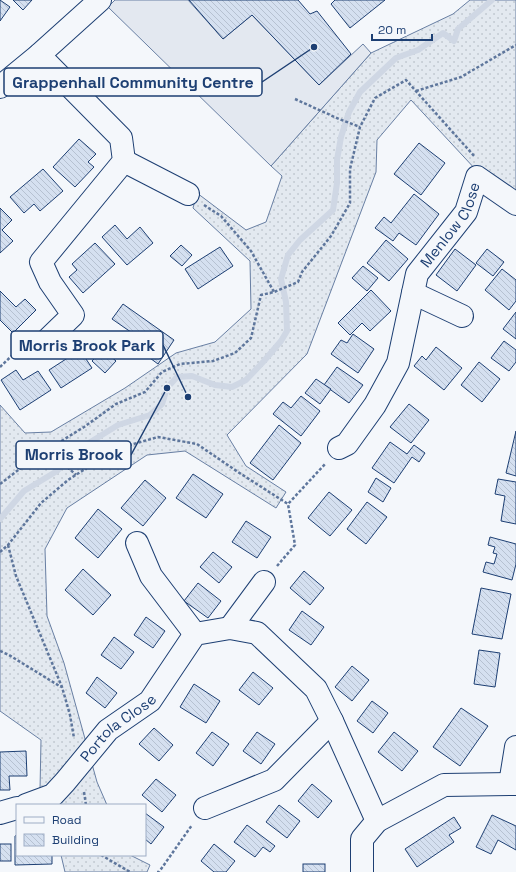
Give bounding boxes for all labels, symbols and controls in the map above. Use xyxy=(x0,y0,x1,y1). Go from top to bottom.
scale bar xyxy=(372,16,432,42)
text: 20 m xyxy=(378,22,406,38)
callout: Grappenhall Community Centre xyxy=(4,68,262,96)
text: Grappenhall Community Centre xyxy=(12,72,254,93)
street label: Menlow Close xyxy=(416,180,484,271)
callout: Morris Brook Park xyxy=(11,331,163,359)
text: Morris Brook Park xyxy=(19,335,155,356)
callout: Morris Brook xyxy=(16,441,131,469)
text: Morris Brook xyxy=(25,444,123,465)
street label: Portola Close xyxy=(76,691,161,765)
legend xyxy=(16,804,146,856)
text: Road xyxy=(52,812,81,828)
text: Building xyxy=(52,832,99,848)

